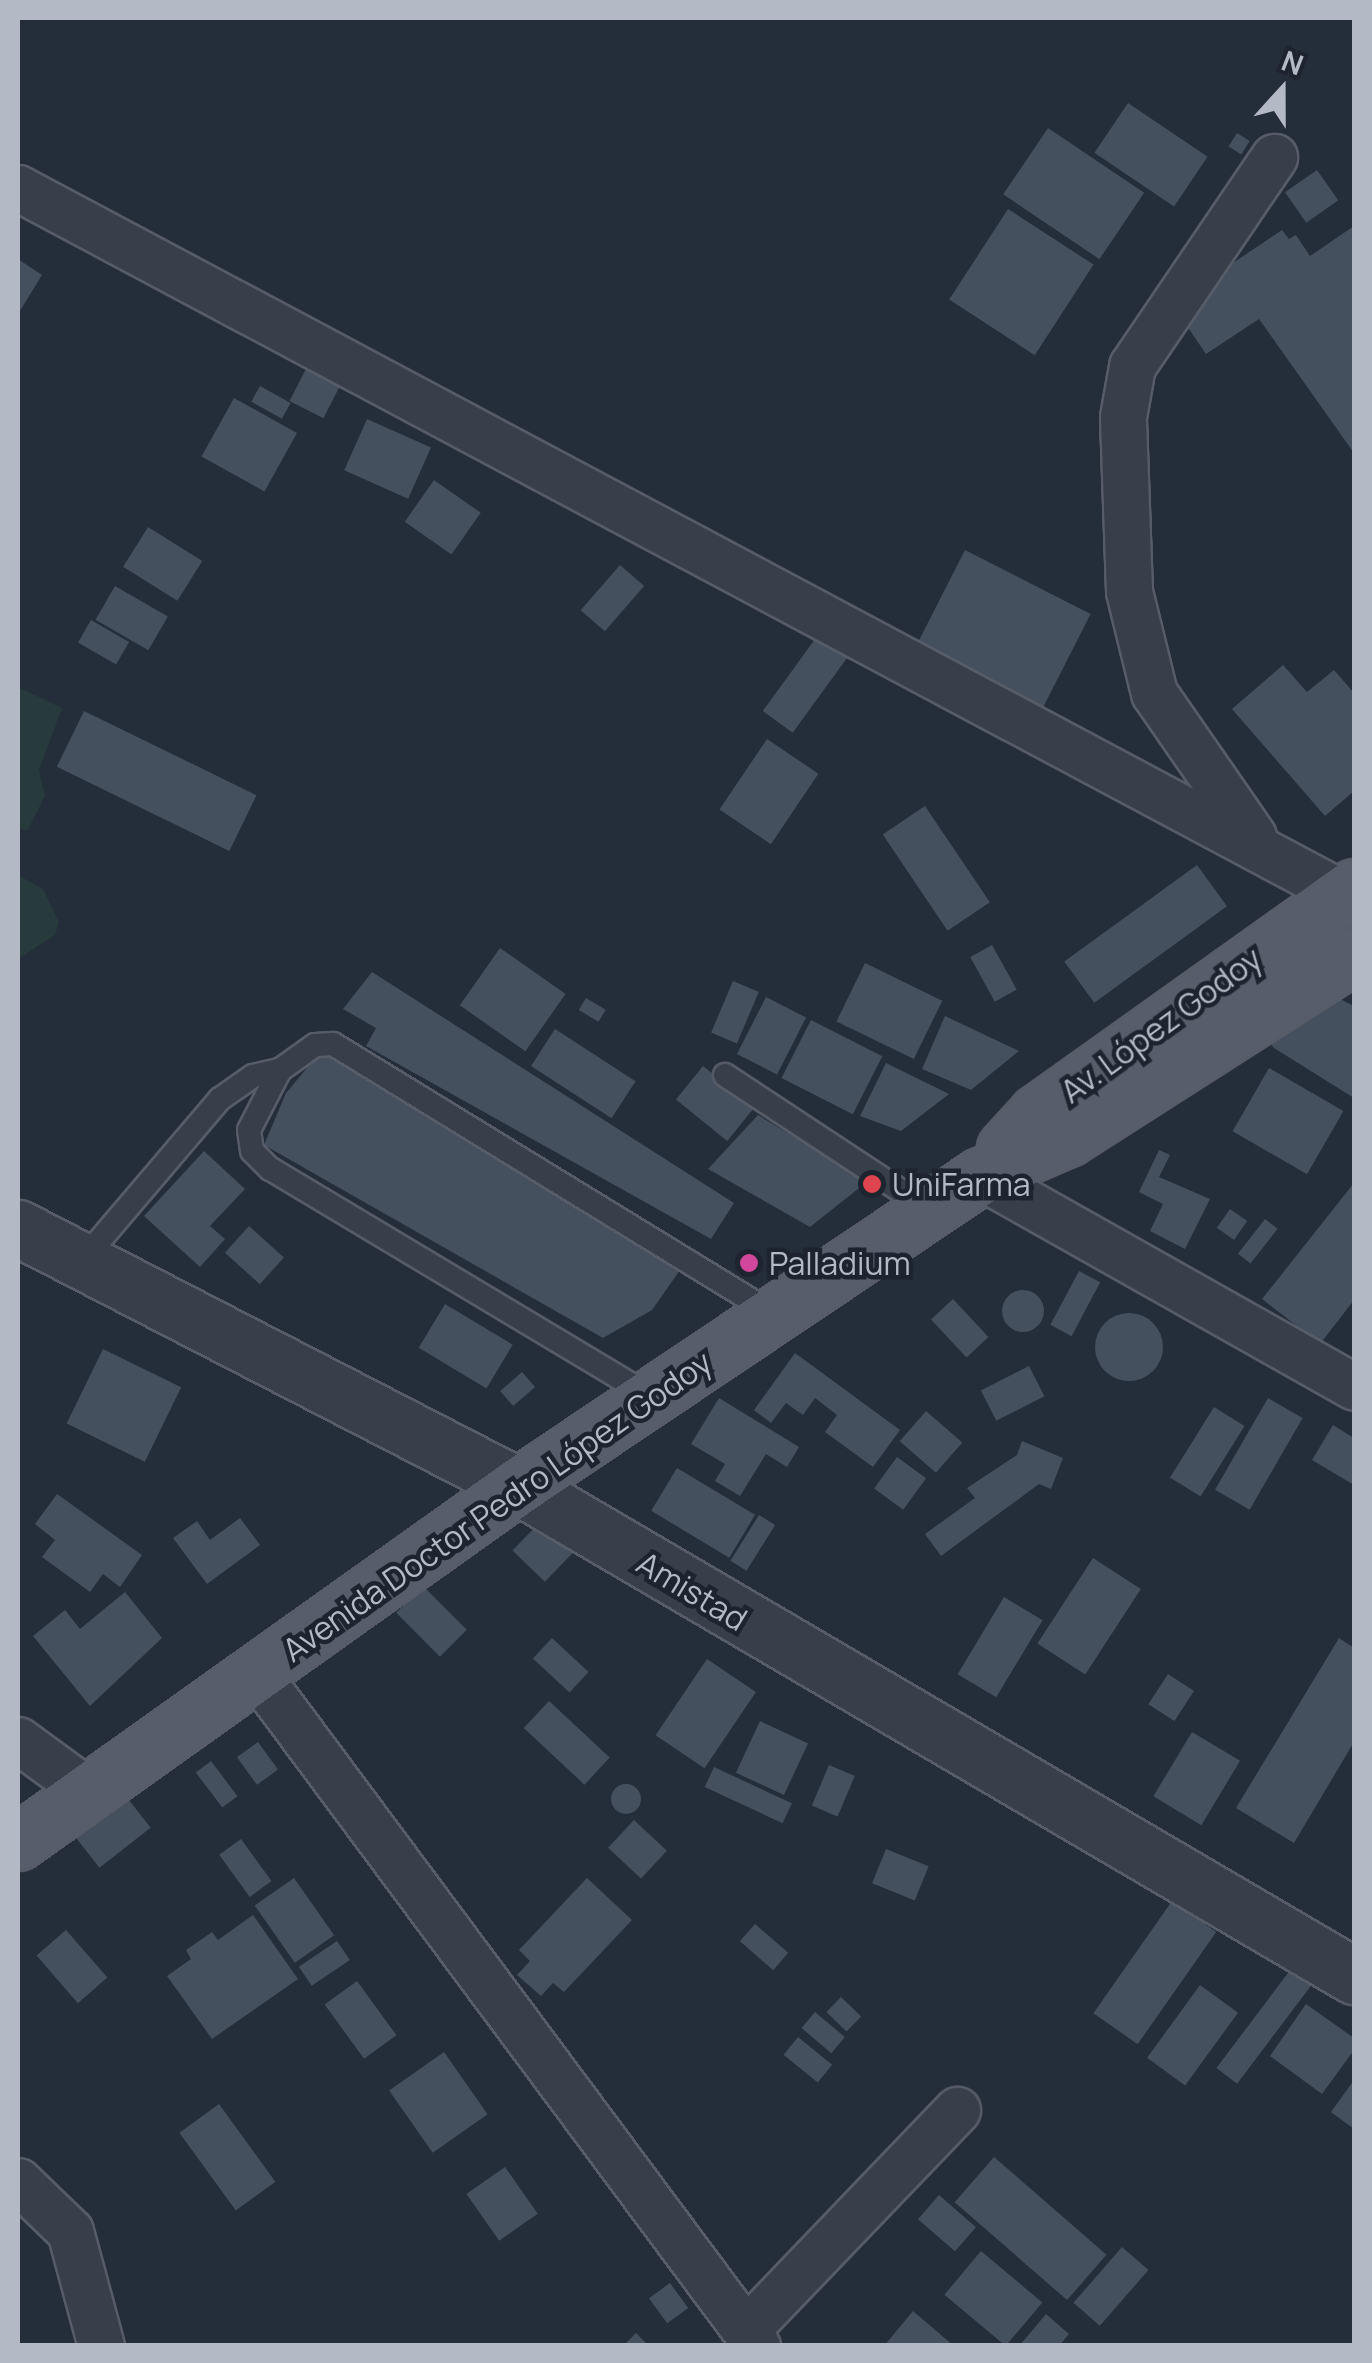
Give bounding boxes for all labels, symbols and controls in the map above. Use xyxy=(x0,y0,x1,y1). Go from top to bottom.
north arrow xyxy=(1232,40,1332,140)
text: N xyxy=(1277,41,1309,83)
street label: Av. López Godoy xyxy=(1053,939,1269,1111)
place label: UniFarma xyxy=(892,1165,1031,1203)
marker: UniFarma xyxy=(861,1173,883,1195)
place label: Palladium xyxy=(769,1244,911,1282)
marker: Palladium xyxy=(738,1252,760,1274)
street label: Avenida Doctor Pedro López Godoy xyxy=(275,1343,719,1669)
street label: Amistad xyxy=(630,1543,754,1639)

